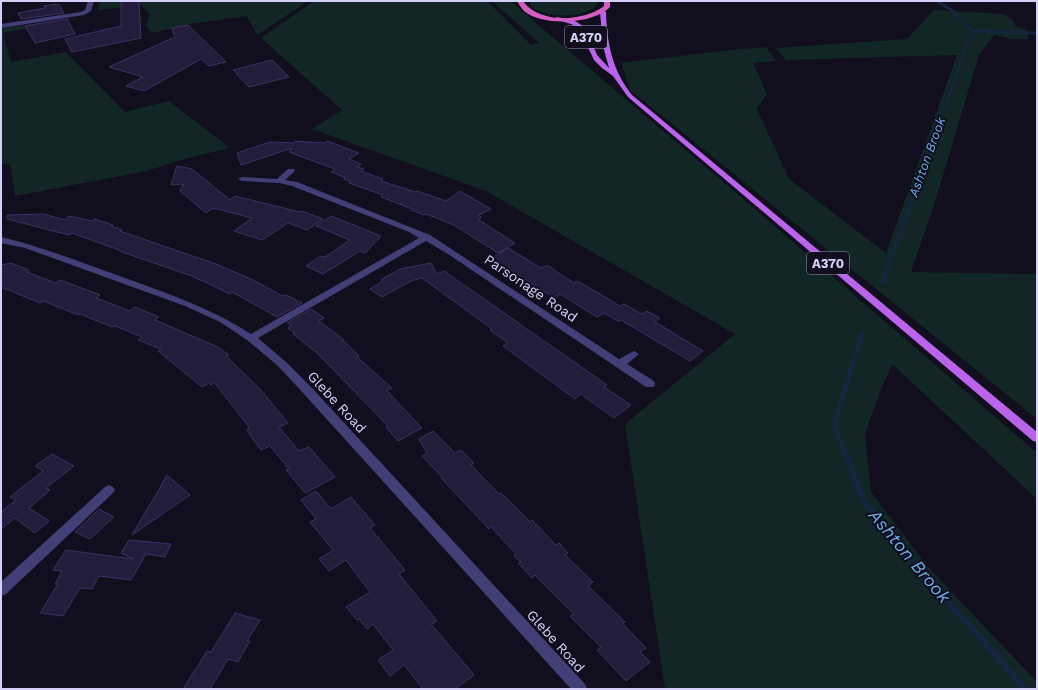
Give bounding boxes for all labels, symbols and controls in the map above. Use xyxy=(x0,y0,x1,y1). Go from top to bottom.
road number: A370 xyxy=(565,26,607,48)
water label: Ashton Brook xyxy=(905,114,949,200)
street label: Parsonage Road xyxy=(481,251,581,325)
road number: A370 xyxy=(807,252,849,274)
street label: Glebe Road xyxy=(304,368,370,436)
water label: Ashton Brook xyxy=(864,504,956,608)
street label: Glebe Road xyxy=(524,607,588,675)

